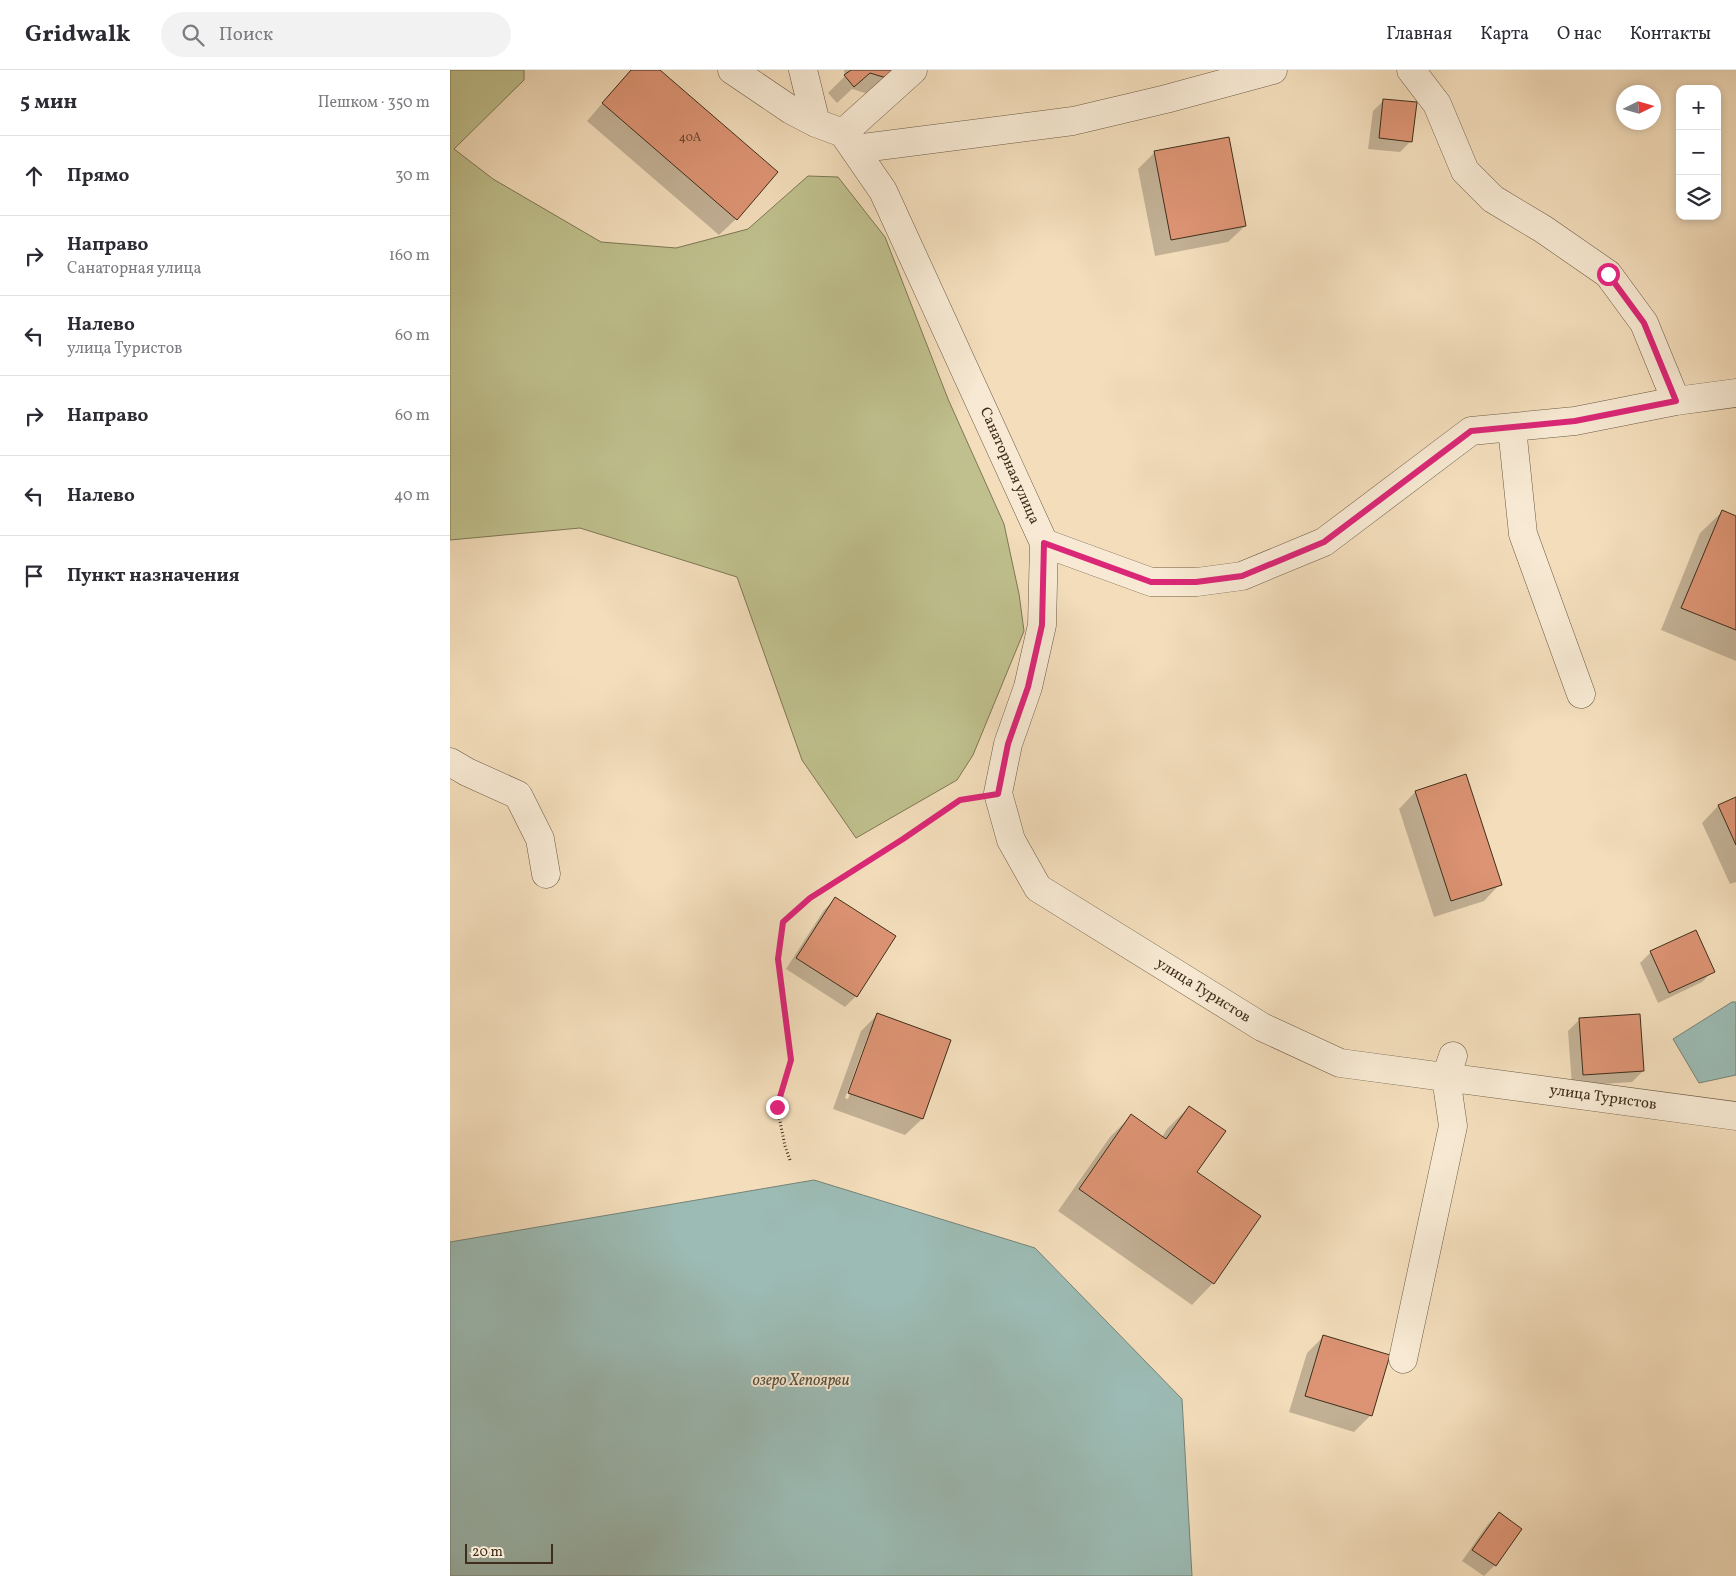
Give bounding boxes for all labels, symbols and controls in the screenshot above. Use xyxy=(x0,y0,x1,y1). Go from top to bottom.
search box xyxy=(161,12,511,57)
text: Gridwalk xyxy=(25,18,131,52)
icon: search xyxy=(179,21,207,49)
text: Поиск xyxy=(219,22,273,48)
text: Главная xyxy=(1386,22,1452,47)
text: Карта xyxy=(1480,22,1529,47)
text: О нас xyxy=(1557,22,1602,47)
text: Контакты xyxy=(1630,22,1711,47)
north arrow xyxy=(1616,85,1661,130)
map controls xyxy=(1676,85,1721,220)
button: + xyxy=(1676,85,1721,130)
text: 5 мин xyxy=(20,88,77,117)
text: Пешком · 350 m xyxy=(318,92,430,114)
house number: 40А xyxy=(679,130,702,146)
button: − xyxy=(1676,130,1721,175)
icon: ahead xyxy=(20,162,48,190)
text: Прямо xyxy=(67,163,129,189)
text: 30 m xyxy=(395,165,430,187)
button: layers xyxy=(1676,175,1721,220)
text: Направо xyxy=(67,232,149,258)
icon: right xyxy=(20,242,48,270)
text: 160 m xyxy=(389,245,430,267)
text: Санаторная улица xyxy=(67,258,201,280)
route start xyxy=(1597,263,1620,286)
text: Налево xyxy=(67,312,135,338)
icon: left xyxy=(20,322,48,350)
text: 60 m xyxy=(395,325,430,347)
text: улица Туристов xyxy=(67,338,182,360)
icon: right xyxy=(20,402,48,430)
text: Направо xyxy=(67,403,149,429)
street label: Санаторная улица xyxy=(974,404,1044,528)
text: 60 m xyxy=(395,405,430,427)
icon: left xyxy=(20,482,48,510)
text: Налево xyxy=(67,483,135,509)
text: 40 m xyxy=(394,485,430,507)
icon: arrive xyxy=(20,562,48,590)
text: Пункт назначения xyxy=(67,563,240,589)
street label: улица Туристов xyxy=(1152,953,1254,1029)
street label: улица Туристов xyxy=(1548,1080,1658,1116)
route end xyxy=(766,1096,789,1119)
water label: озеро Хепоярви xyxy=(752,1370,850,1392)
scale bar xyxy=(465,1541,552,1564)
text: 20 m xyxy=(472,1543,503,1562)

